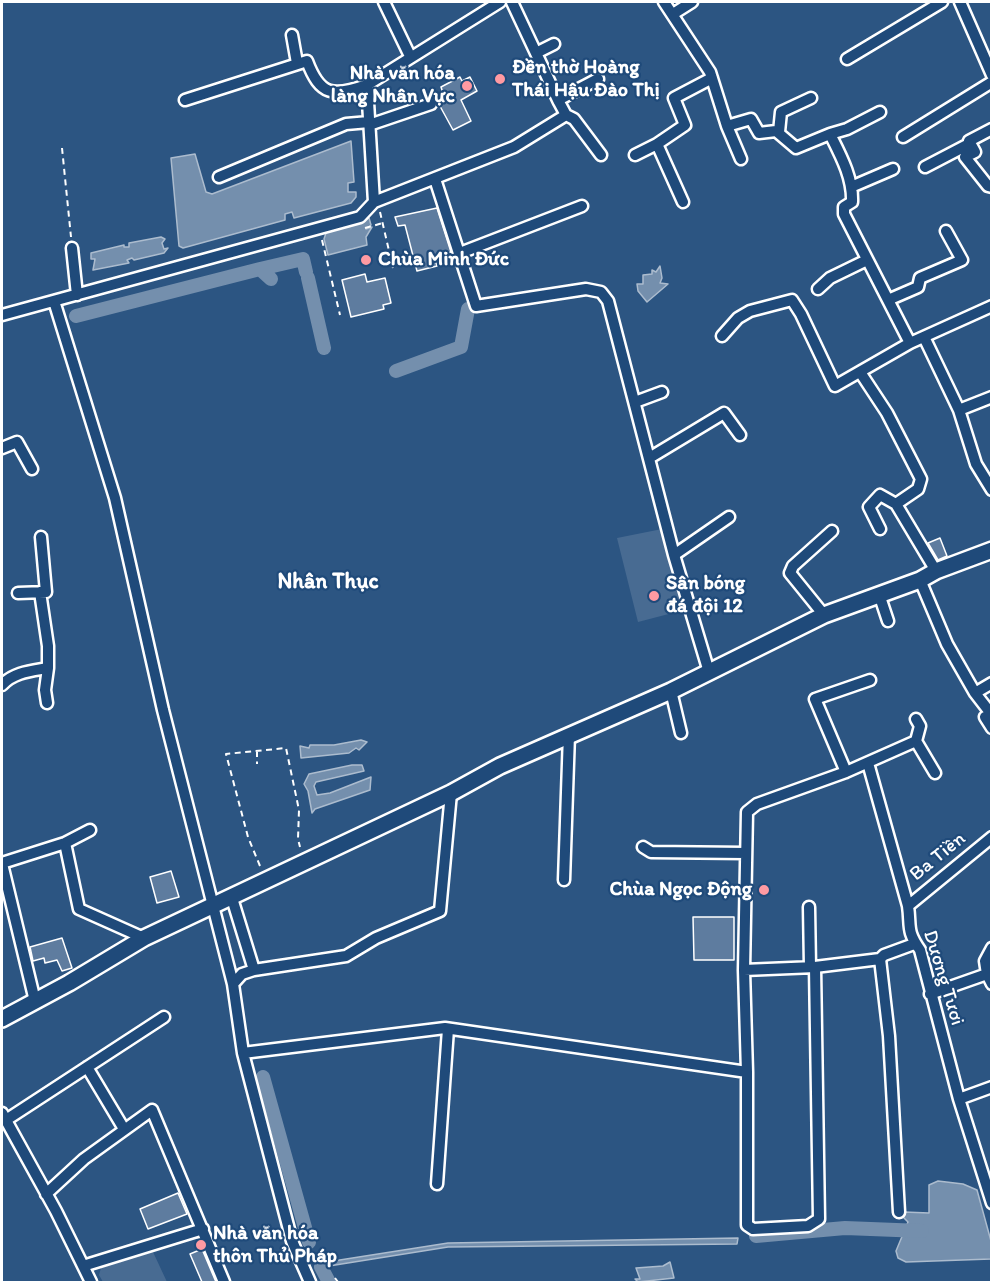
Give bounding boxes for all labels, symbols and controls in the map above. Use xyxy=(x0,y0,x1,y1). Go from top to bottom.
place label: Đền thờ Hoàng Thái Hậu Đào Thị xyxy=(512,56,660,103)
place label: Nhà văn hóa làng Nhân Vực xyxy=(331,62,455,109)
marker: Đền thờ Hoàng Thái Hậu Đào Thị xyxy=(493,72,507,86)
marker: Nhà văn hóa làng Nhân Vực xyxy=(460,79,474,93)
place label: Chùa Minh Đức xyxy=(378,248,509,272)
marker: Chùa Minh Đức xyxy=(359,253,373,267)
district label: Nhân Thục xyxy=(277,569,379,595)
place label: Sân bóng đá đội 12 xyxy=(666,572,745,619)
marker: Sân bóng đá đội 12 xyxy=(647,589,661,603)
street label: Ba Tiền xyxy=(905,827,971,887)
place label: Chùa Ngọc Động xyxy=(610,878,752,902)
marker: Chùa Ngọc Động xyxy=(757,883,771,897)
street label: Dương Tươi xyxy=(917,928,969,1028)
place label: Nhà văn hóa thôn Thủ Pháp xyxy=(213,1222,337,1269)
marker: Nhà văn hóa thôn Thủ Pháp xyxy=(194,1238,208,1252)

